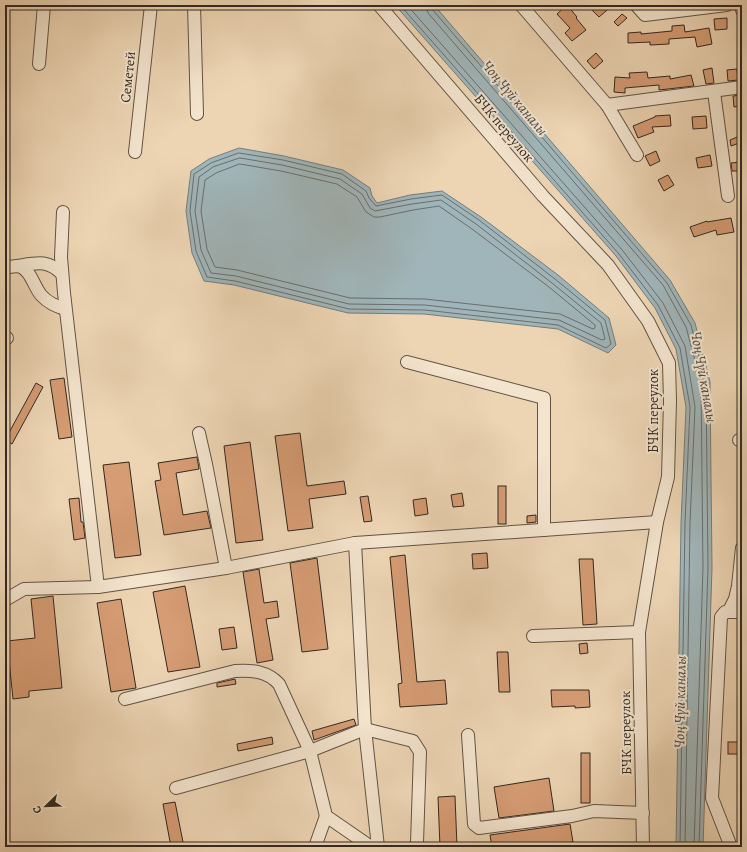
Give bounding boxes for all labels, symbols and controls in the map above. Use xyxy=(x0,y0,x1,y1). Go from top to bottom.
street label: Семетей xyxy=(116,50,140,104)
water label: Чоң Чүй каналы xyxy=(478,56,552,140)
street label: БЧК переулок xyxy=(470,90,538,166)
water label: Чоң Чүй каналы xyxy=(686,330,722,424)
street label: БЧК переулок xyxy=(644,369,663,453)
water label: Чоң Чүй каналы xyxy=(669,656,691,748)
street label: БЧК переулок xyxy=(616,691,636,775)
north arrow xyxy=(26,786,66,826)
text: С xyxy=(29,803,45,816)

